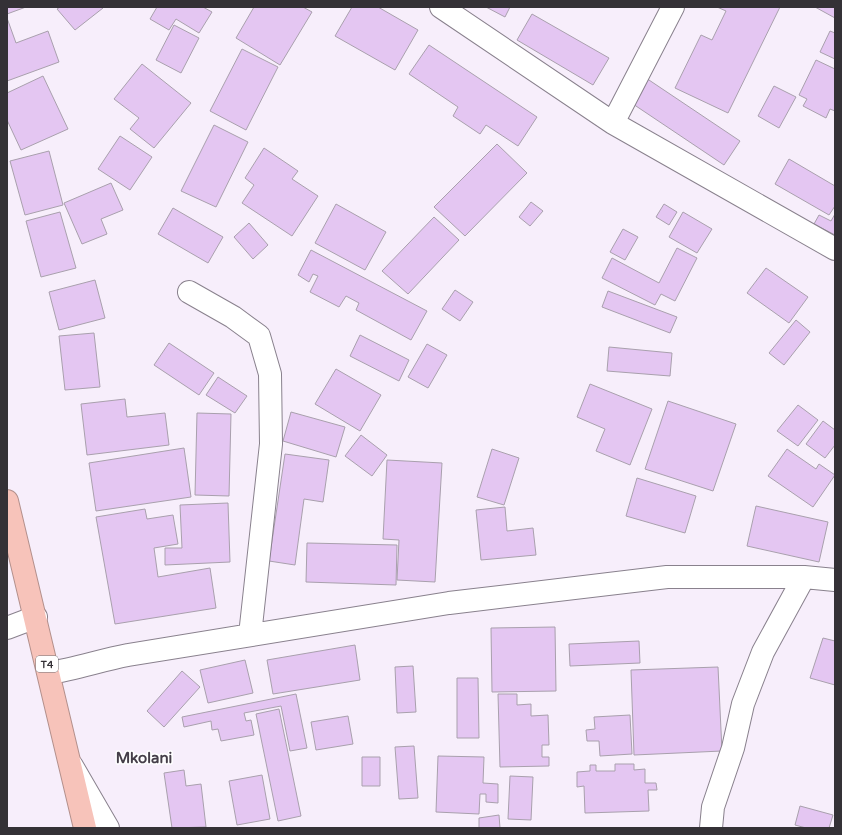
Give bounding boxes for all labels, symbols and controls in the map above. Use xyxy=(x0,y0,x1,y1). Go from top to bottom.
road number: T4 xyxy=(36,656,58,672)
district label: Mkolani xyxy=(116,749,172,767)

